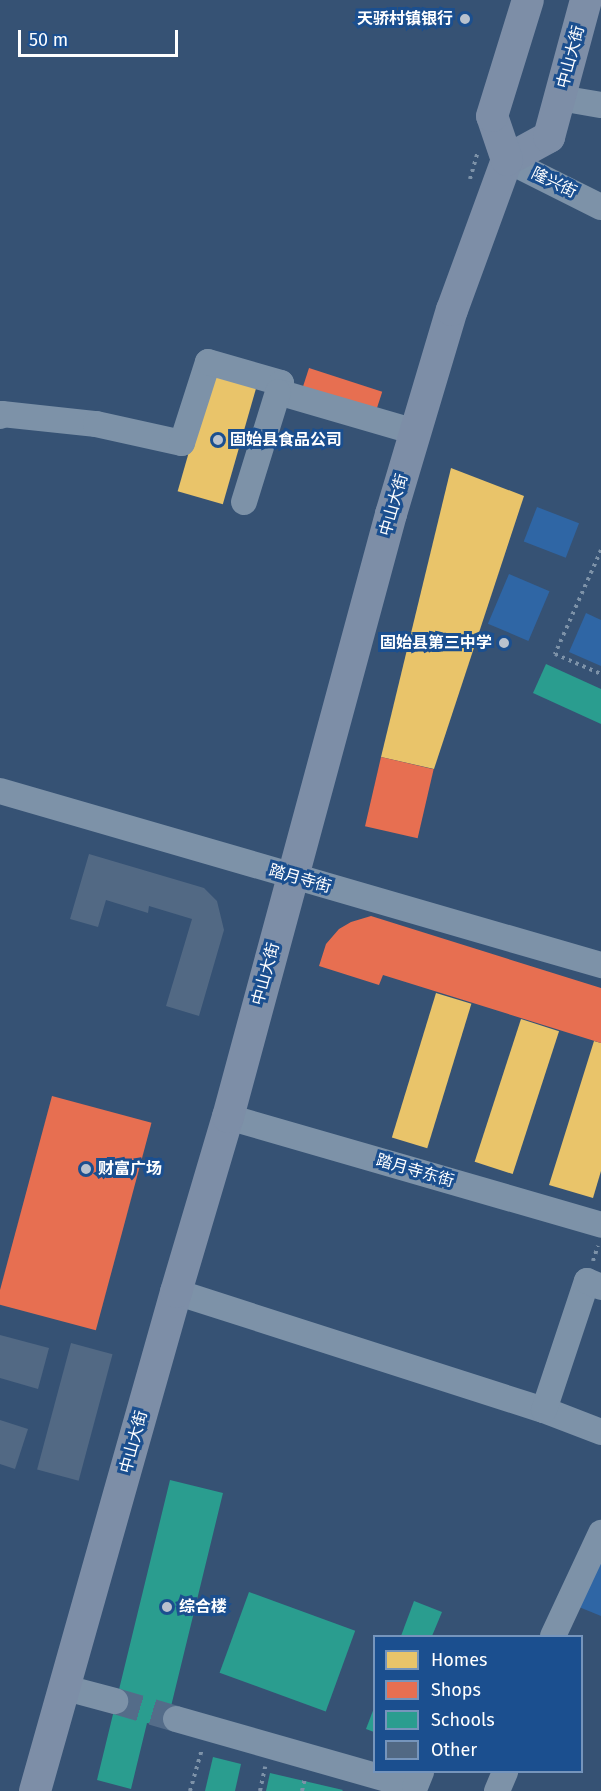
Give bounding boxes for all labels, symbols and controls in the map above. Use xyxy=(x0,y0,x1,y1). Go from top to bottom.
place label: 天骄村镇银行 xyxy=(357,9,453,29)
marker: 天骄村镇银行 xyxy=(458,12,472,26)
scale bar xyxy=(21,18,182,56)
street label: 中山大街 xyxy=(553,24,589,90)
text: 50 m xyxy=(29,29,68,51)
street label: 隆兴街 xyxy=(528,164,580,202)
place label: 固始县食品公司 xyxy=(230,430,342,450)
marker: 固始县食品公司 xyxy=(211,433,225,447)
street label: 中山大街 xyxy=(376,472,412,538)
place label: 固始县第三中学 xyxy=(380,633,492,653)
marker: 固始县第三中学 xyxy=(497,636,511,650)
street label: 踏月寺街 xyxy=(267,861,333,897)
street label: 中山大街 xyxy=(248,941,284,1007)
street label: 踏月寺东街 xyxy=(374,1151,456,1191)
place label: 财富广场 xyxy=(98,1159,162,1179)
marker: 财富广场 xyxy=(79,1162,93,1176)
street label: 中山大街 xyxy=(116,1409,152,1475)
place label: 综合楼 xyxy=(179,1597,227,1617)
marker: 综合楼 xyxy=(160,1600,174,1614)
legend xyxy=(373,1635,583,1773)
text: Homes xyxy=(431,1649,487,1671)
text: Shops xyxy=(431,1679,481,1701)
text: Schools xyxy=(431,1709,495,1731)
text: Other xyxy=(431,1739,477,1761)

